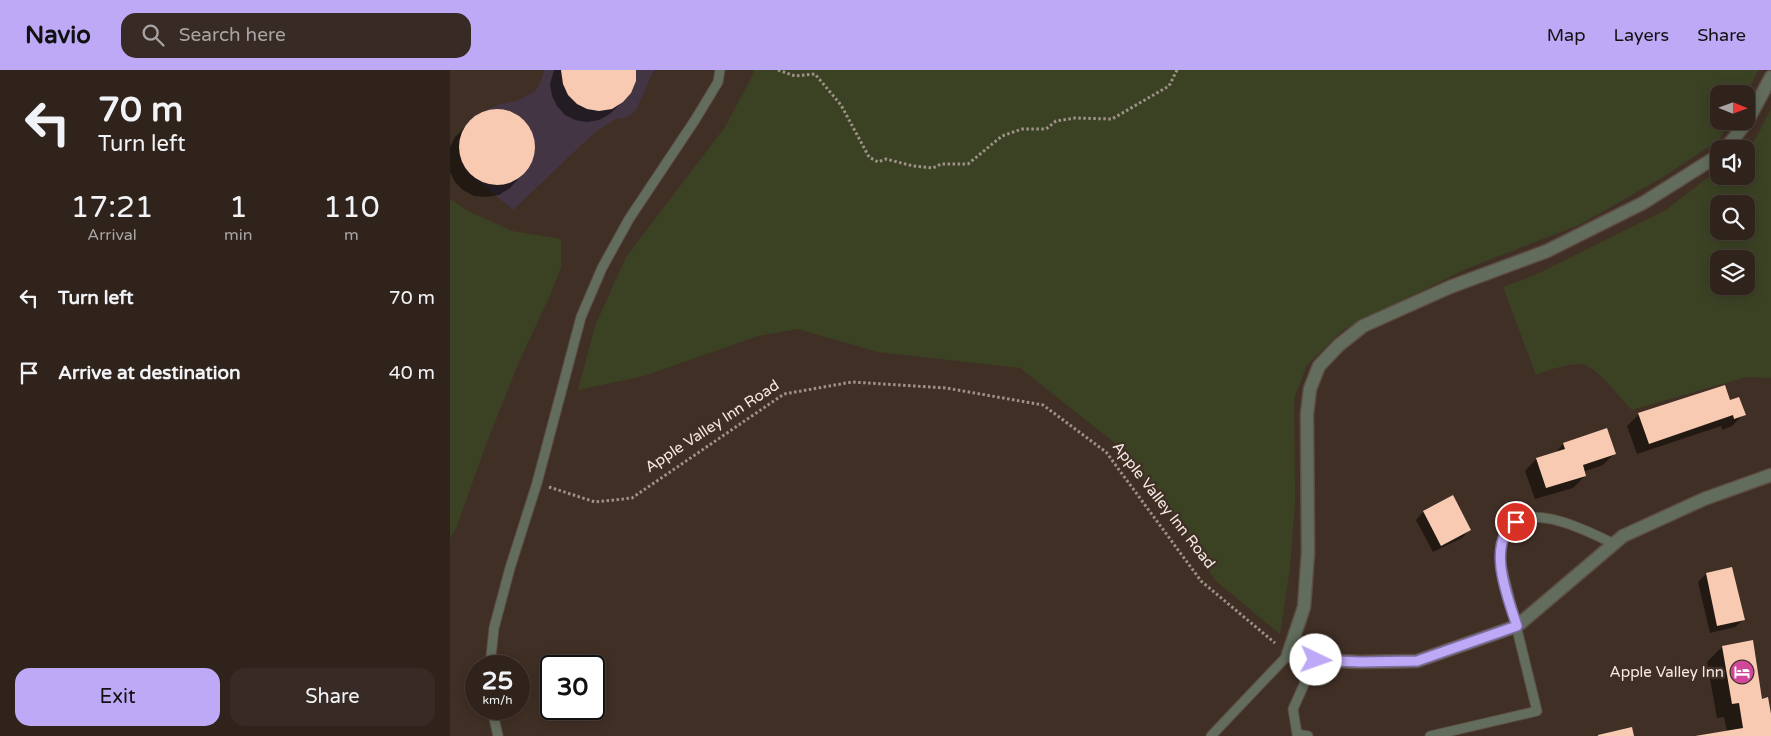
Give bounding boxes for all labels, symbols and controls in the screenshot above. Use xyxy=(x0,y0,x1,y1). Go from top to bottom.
search box xyxy=(121,13,471,58)
text: Navio xyxy=(25,21,91,50)
icon: search xyxy=(139,21,167,49)
text: Search here xyxy=(179,24,286,46)
text: Map xyxy=(1547,24,1586,46)
text: Layers xyxy=(1614,24,1669,46)
text: Share xyxy=(1697,24,1746,46)
north arrow xyxy=(1710,85,1755,130)
map controls xyxy=(1710,85,1755,295)
text: 70 m xyxy=(98,89,183,131)
icon: left xyxy=(15,90,80,155)
text: Turn left xyxy=(98,131,186,157)
button: sound xyxy=(1710,140,1755,185)
text: 17:21 xyxy=(70,189,154,226)
text: 1 xyxy=(229,189,248,226)
text: 110 xyxy=(323,189,380,226)
button: search xyxy=(1710,195,1755,240)
text: Arrival xyxy=(87,225,137,245)
text: min xyxy=(224,225,253,245)
text: m xyxy=(344,225,359,245)
button: layers xyxy=(1710,250,1755,295)
icon: left xyxy=(15,284,43,312)
text: Turn left xyxy=(58,287,134,309)
text: 70 m xyxy=(389,287,435,309)
icon: arrive xyxy=(15,359,43,387)
text: Arrive at destination xyxy=(58,362,241,384)
text: 40 m xyxy=(389,362,435,384)
street label: Apple Valley Inn Road xyxy=(642,376,782,476)
street label: Apple Valley Inn Road xyxy=(1109,438,1219,572)
pin xyxy=(1495,501,1537,543)
icon: arrive xyxy=(1502,508,1530,536)
position arrow xyxy=(1289,633,1341,685)
speed limit sign: 30 xyxy=(540,655,605,720)
hotel icon: Apple Valley Inn xyxy=(1729,659,1755,685)
place label: Apple Valley Inn xyxy=(1610,663,1724,681)
text: 25 xyxy=(482,666,513,696)
button: Exit xyxy=(15,668,220,726)
button: Share xyxy=(230,668,435,726)
text: km/h xyxy=(482,693,513,707)

